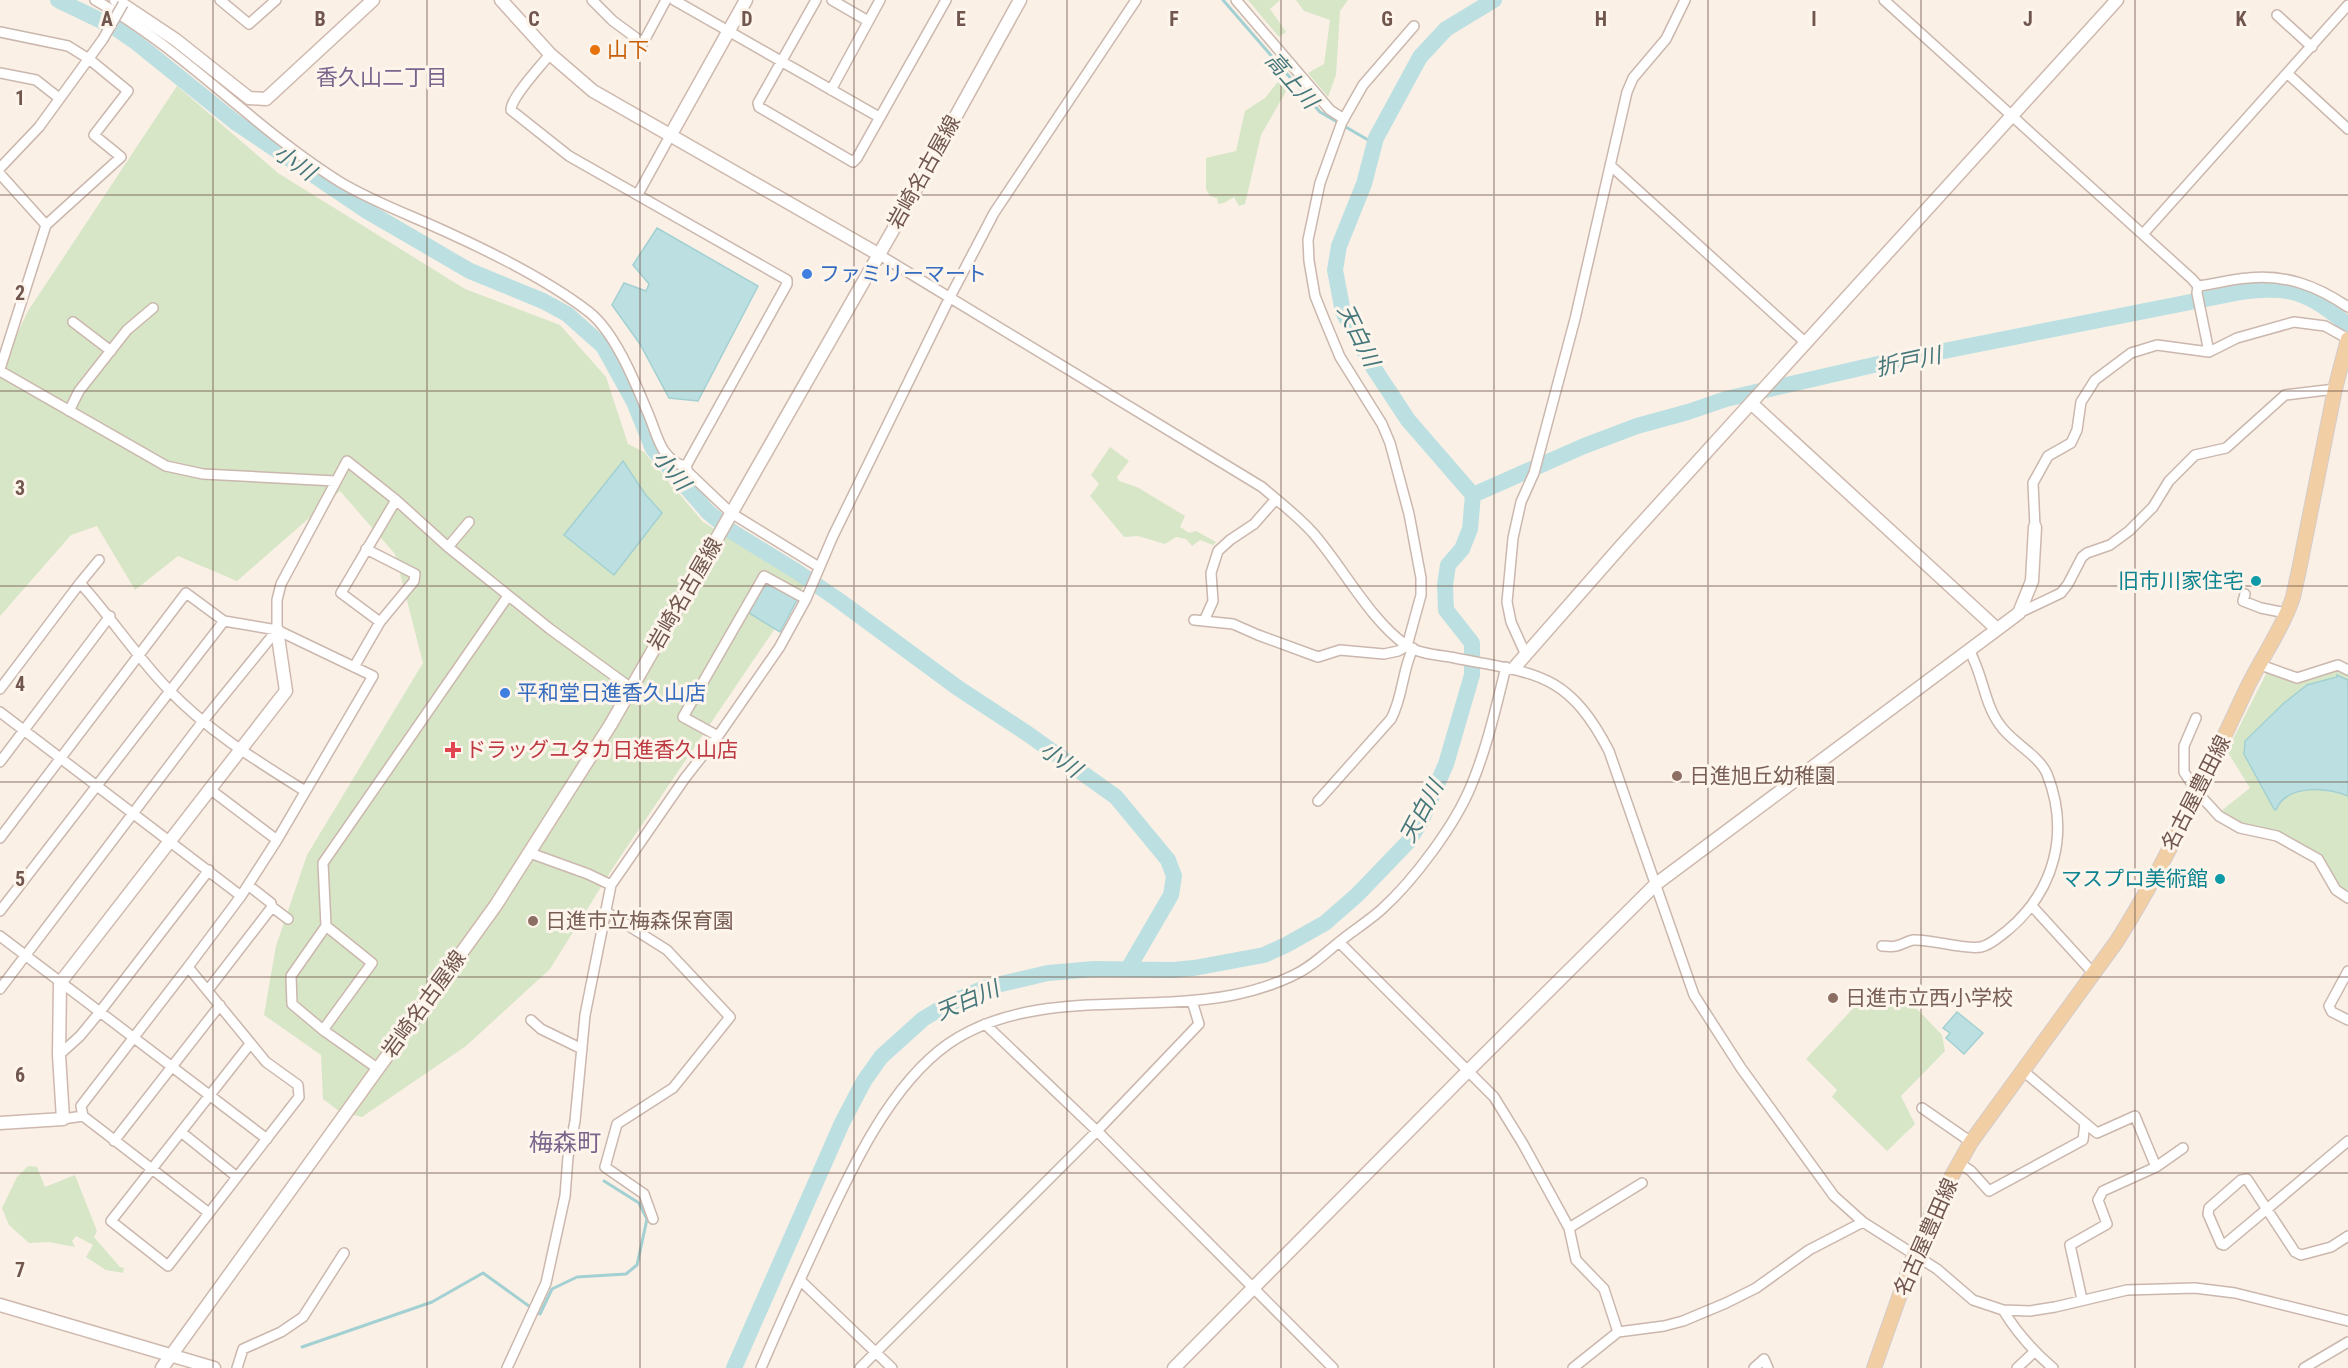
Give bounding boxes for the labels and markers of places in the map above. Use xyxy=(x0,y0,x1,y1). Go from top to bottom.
place label: 山下 xyxy=(607,38,649,62)
marker: 山下 xyxy=(588,43,602,57)
place label: ファミリーマート xyxy=(819,262,987,286)
marker: ファミリーマート xyxy=(800,267,814,281)
place label: 旧市川家住宅 xyxy=(2118,569,2244,593)
marker: 旧市川家住宅 xyxy=(2249,574,2263,588)
place label: 平和堂日進香久山店 xyxy=(517,681,706,705)
marker: 平和堂日進香久山店 xyxy=(498,686,512,700)
place label: ドラッグユタカ日進香久山店 xyxy=(465,738,738,762)
marker: ドラッグユタカ日進香久山店 xyxy=(446,743,460,757)
place label: 日進旭丘幼稚園 xyxy=(1689,764,1836,788)
marker: 日進旭丘幼稚園 xyxy=(1670,769,1684,783)
place label: マスプロ美術館 xyxy=(2061,867,2208,891)
marker: マスプロ美術館 xyxy=(2213,872,2227,886)
place label: 日進市立梅森保育園 xyxy=(545,909,734,933)
marker: 日進市立梅森保育園 xyxy=(526,914,540,928)
place label: 日進市立西小学校 xyxy=(1845,986,2013,1010)
marker: 日進市立西小学校 xyxy=(1826,991,1840,1005)

